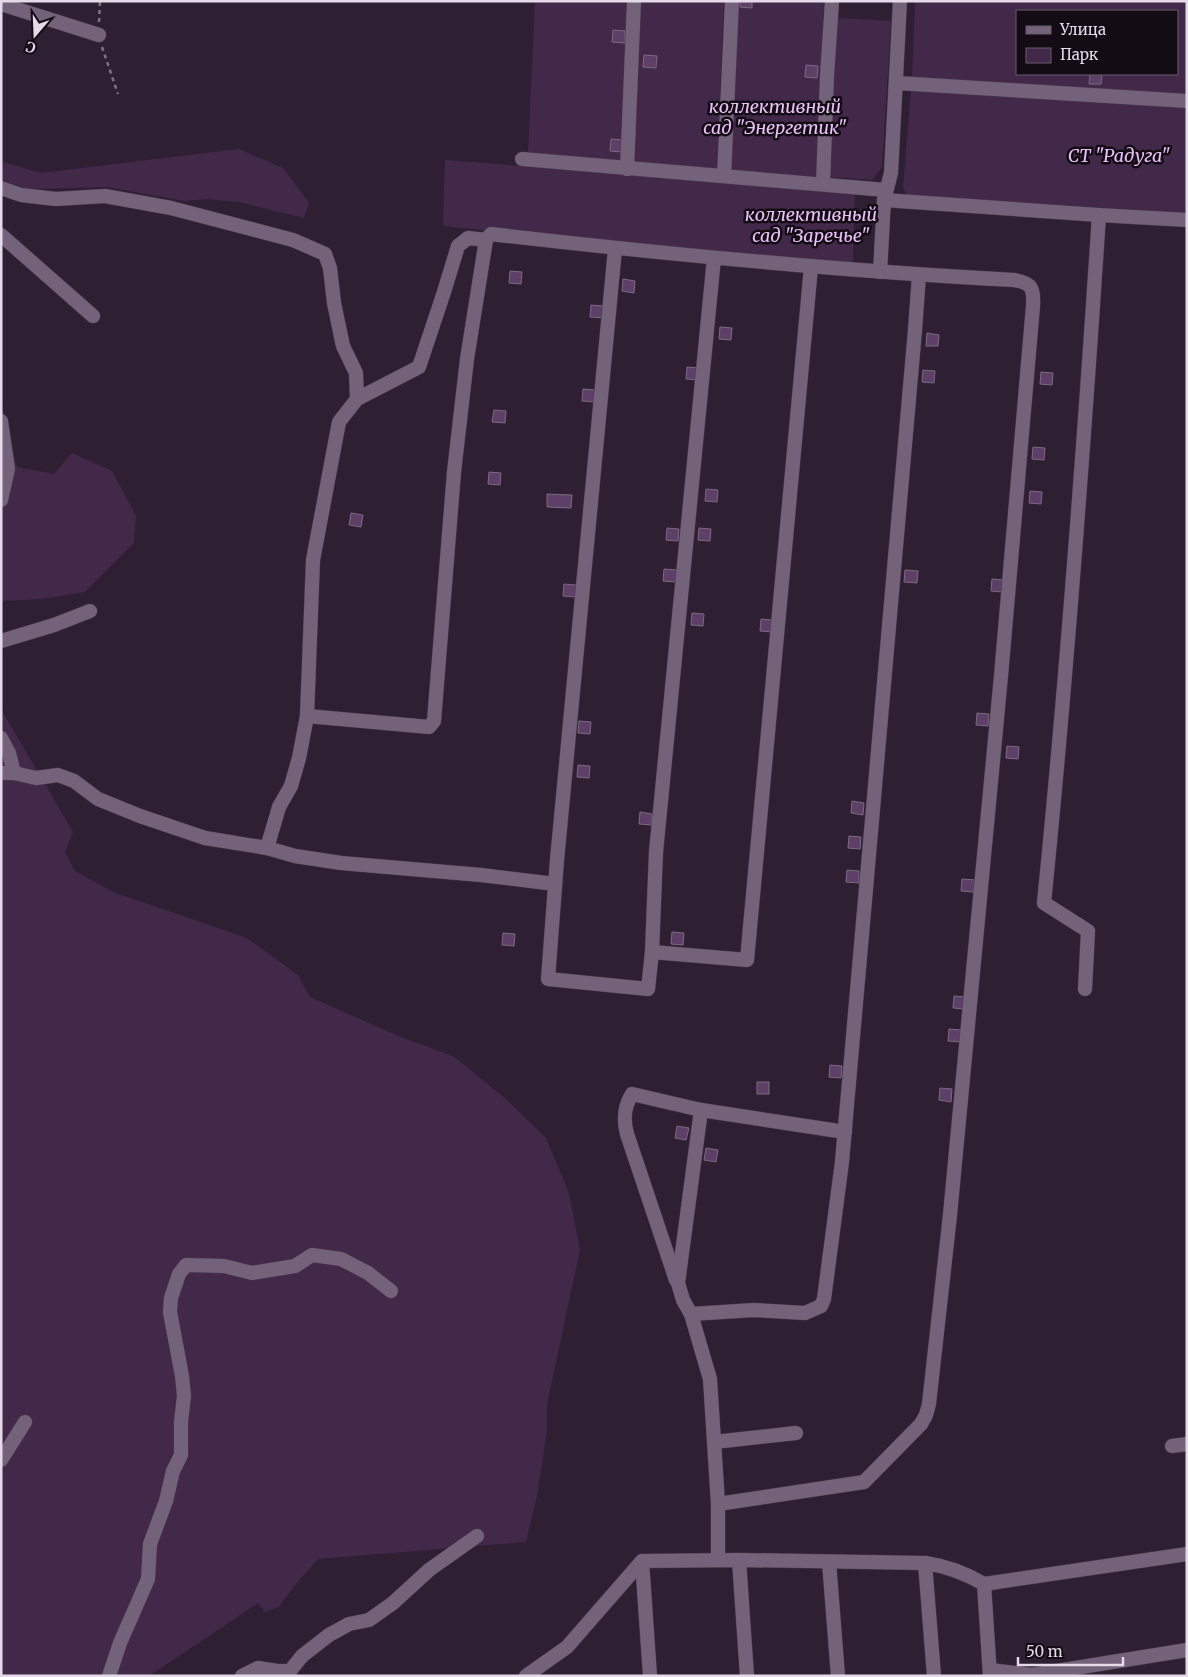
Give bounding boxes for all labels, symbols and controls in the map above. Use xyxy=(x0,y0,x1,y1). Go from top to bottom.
north arrow xyxy=(10,10,60,60)
legend xyxy=(1016,10,1178,75)
text: Улица xyxy=(1059,20,1106,39)
text: С xyxy=(23,37,38,57)
text: Парк xyxy=(1060,45,1099,64)
park label: коллективный сад "Энергетик" xyxy=(703,95,847,139)
park label: СТ "Радуга" xyxy=(1068,144,1170,167)
park label: коллективный сад "Заречье" xyxy=(745,203,877,247)
scale bar xyxy=(1018,1634,1123,1666)
text: 50 m xyxy=(1026,1642,1063,1661)

